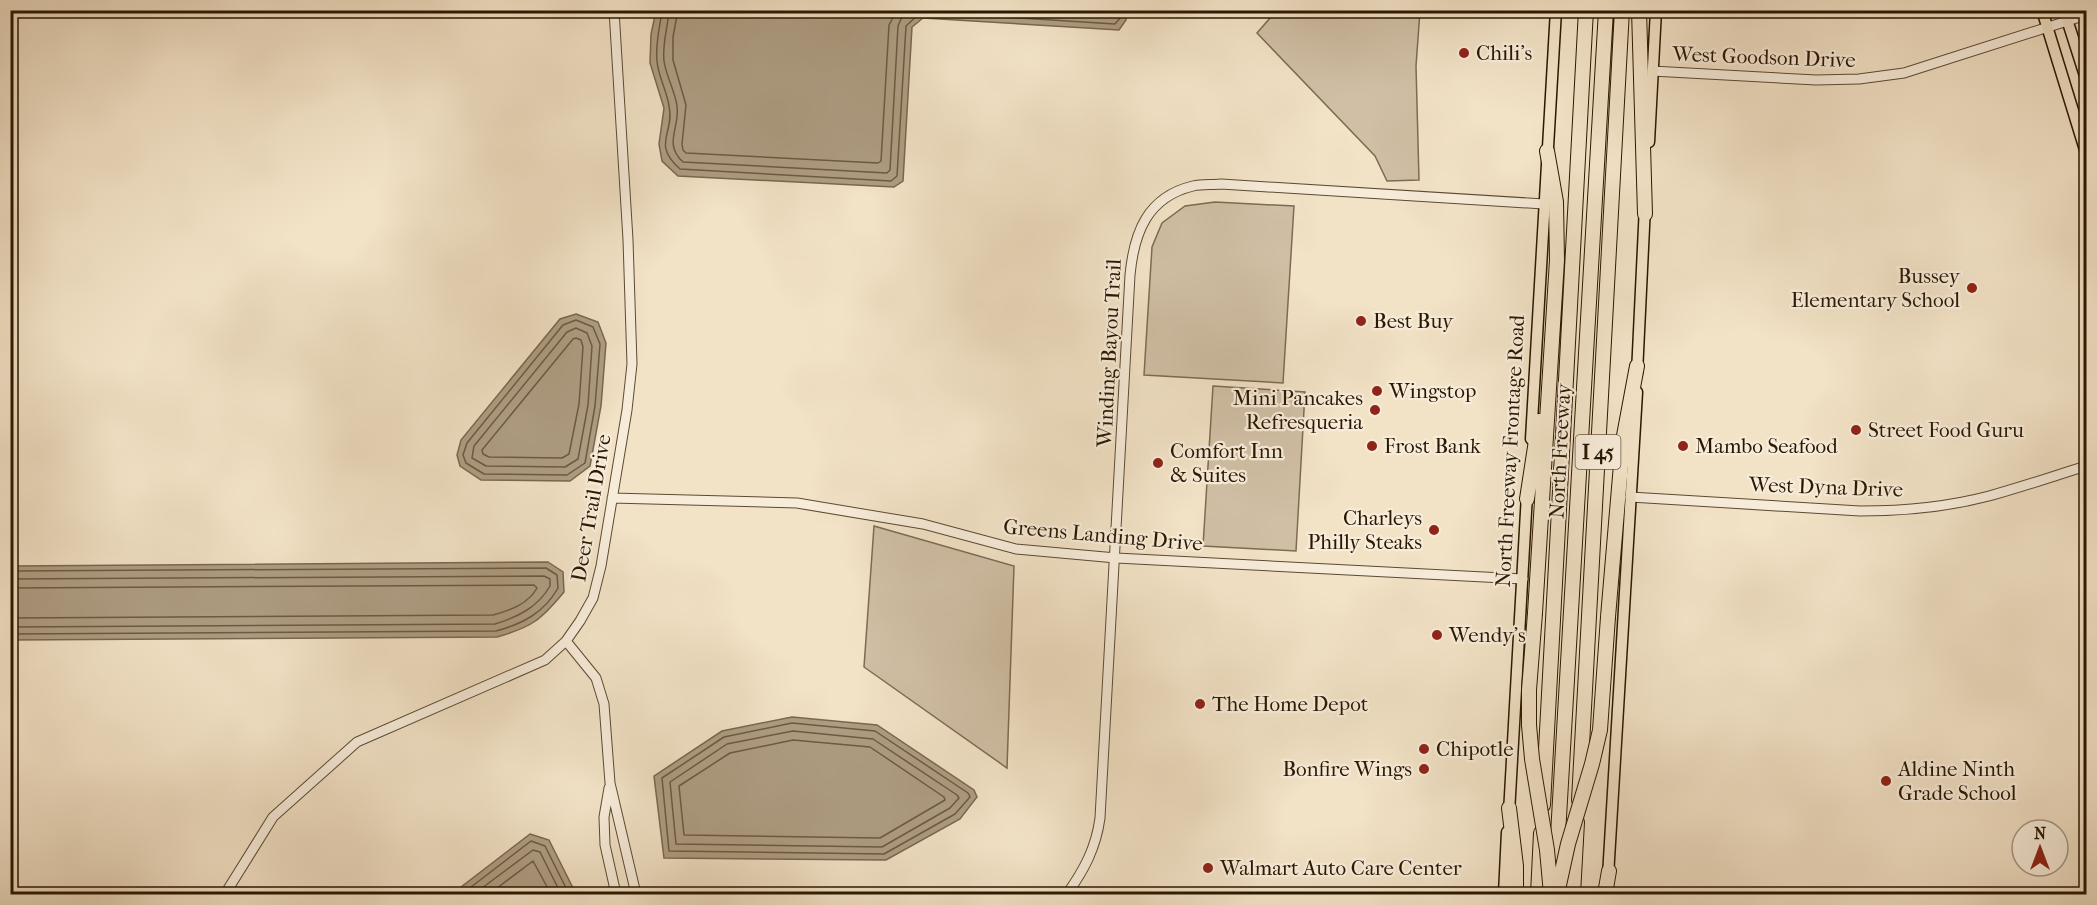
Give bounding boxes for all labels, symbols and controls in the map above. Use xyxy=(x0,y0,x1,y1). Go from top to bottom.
place label: Chili's xyxy=(1476,41,1533,65)
street label: West Goodson Drive xyxy=(1671,42,1856,72)
marker: Chili's xyxy=(1457,46,1471,60)
street label: Winding Bayou Trail xyxy=(1092,258,1126,449)
place label: Bussey Elementary School xyxy=(1791,264,1961,312)
marker: Bussey Elementary School xyxy=(1965,281,1979,295)
place label: Best Buy xyxy=(1373,309,1454,333)
marker: Best Buy xyxy=(1354,314,1368,328)
street label: North Freeway Frontage Road xyxy=(1491,314,1529,588)
place label: Wingstop xyxy=(1388,379,1476,403)
street label: North Freeway xyxy=(1544,382,1576,519)
marker: Wingstop xyxy=(1370,384,1384,398)
place label: Mini Pancakes Refresqueria xyxy=(1233,386,1363,434)
marker: Mini Pancakes Refresqueria xyxy=(1368,403,1382,417)
place label: Street Food Guru xyxy=(1868,418,2024,442)
marker: Street Food Guru xyxy=(1849,423,1863,437)
street label: Deer Trail Drive xyxy=(566,432,616,584)
place label: Frost Bank xyxy=(1384,434,1481,458)
place label: Mambo Seafood xyxy=(1695,434,1838,458)
road number: I 45 xyxy=(1576,435,1620,469)
place label: Comfort Inn & Suites xyxy=(1170,439,1283,487)
marker: Frost Bank xyxy=(1365,439,1379,453)
marker: Mambo Seafood xyxy=(1676,439,1690,453)
marker: Comfort Inn & Suites xyxy=(1151,456,1165,470)
street label: West Dyna Drive xyxy=(1748,472,1903,502)
place label: Charleys Philly Steaks xyxy=(1308,506,1422,554)
street label: Greens Landing Drive xyxy=(1002,514,1204,556)
marker: Charleys Philly Steaks xyxy=(1427,523,1441,537)
place label: Wendy's xyxy=(1448,623,1526,647)
marker: Wendy's xyxy=(1430,628,1444,642)
place label: The Home Depot xyxy=(1212,692,1369,716)
marker: The Home Depot xyxy=(1193,697,1207,711)
place label: Chipotle xyxy=(1436,737,1514,761)
marker: Chipotle xyxy=(1417,742,1431,756)
place label: Bonfire Wings xyxy=(1282,757,1412,781)
place label: Aldine Ninth Grade School xyxy=(1897,757,2017,805)
marker: Bonfire Wings xyxy=(1417,762,1431,776)
marker: Aldine Ninth Grade School xyxy=(1879,774,1893,788)
north arrow xyxy=(2010,818,2070,878)
text: N xyxy=(2034,824,2047,843)
place label: Walmart Auto Care Center xyxy=(1219,856,1462,880)
marker: Walmart Auto Care Center xyxy=(1201,861,1215,875)

